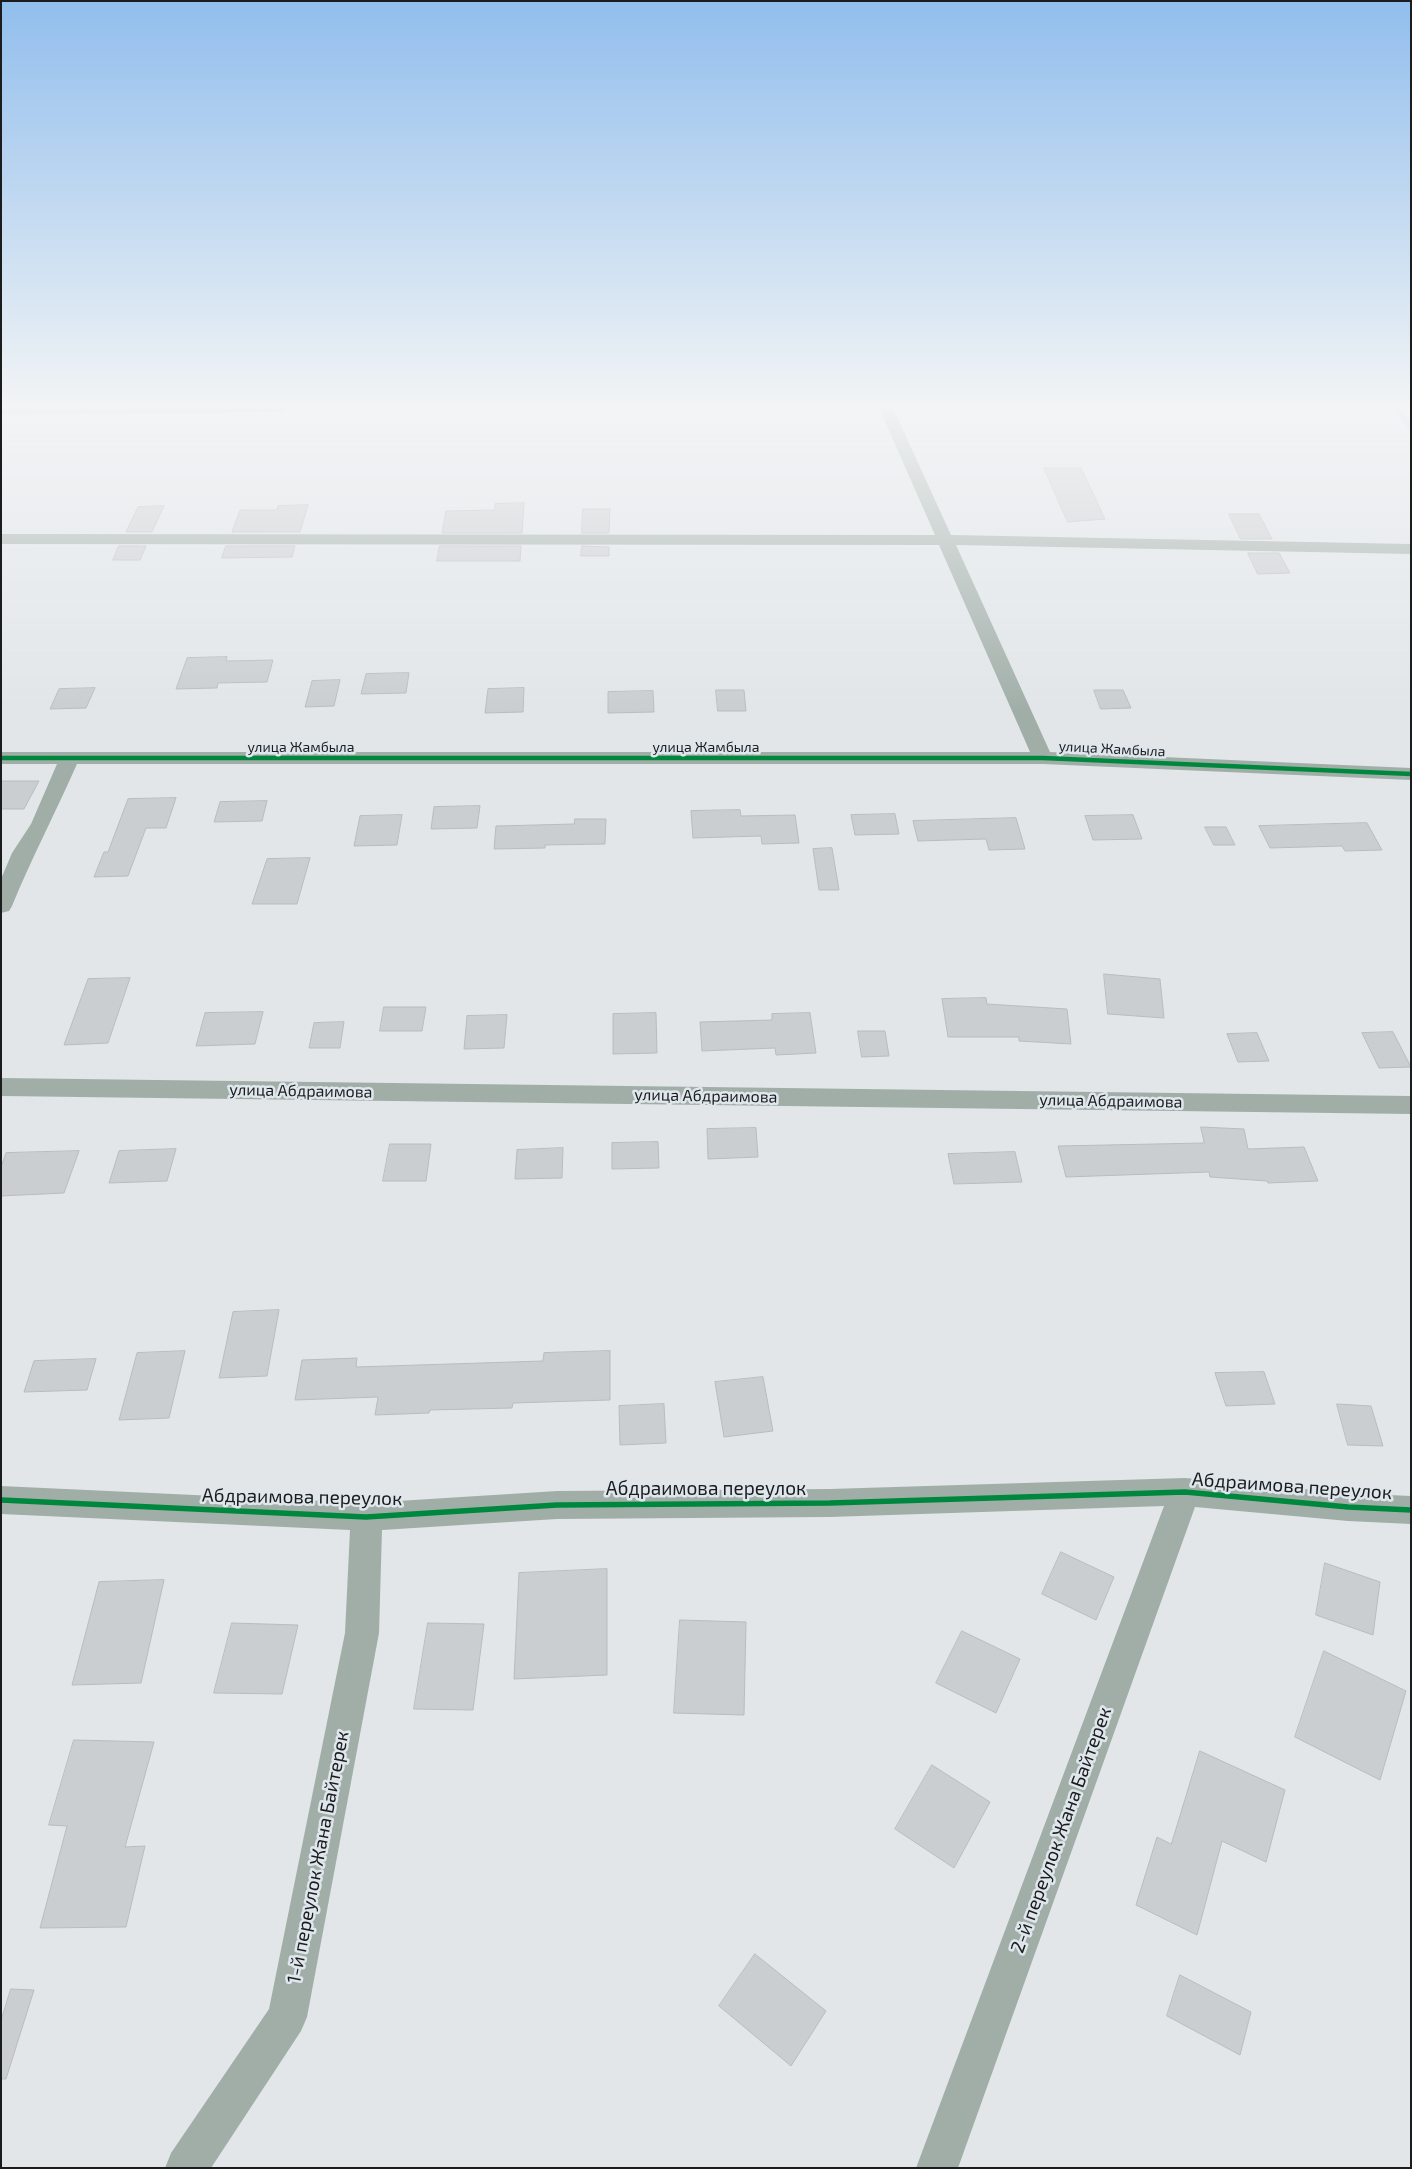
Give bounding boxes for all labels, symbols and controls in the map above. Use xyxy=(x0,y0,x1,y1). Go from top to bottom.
street label: улица Жамбыла xyxy=(1058,738,1166,760)
street label: улица Жамбыла xyxy=(248,739,354,755)
street label: улица Жамбыла xyxy=(653,739,759,755)
street label: улица Абдраимова xyxy=(229,1080,373,1102)
street label: улица Абдраимова xyxy=(634,1085,778,1107)
street label: улица Абдраимова xyxy=(1039,1090,1183,1112)
street label: Абдраимова переулок xyxy=(1191,1468,1393,1504)
street label: Абдраимова переулок xyxy=(606,1478,806,1500)
street label: Абдраимова переулок xyxy=(202,1484,402,1510)
street label: 2-й переулок Жана Байтерек xyxy=(1006,1704,1116,1956)
street label: 1-й переулок Жана Байтерек xyxy=(282,1729,354,1985)

